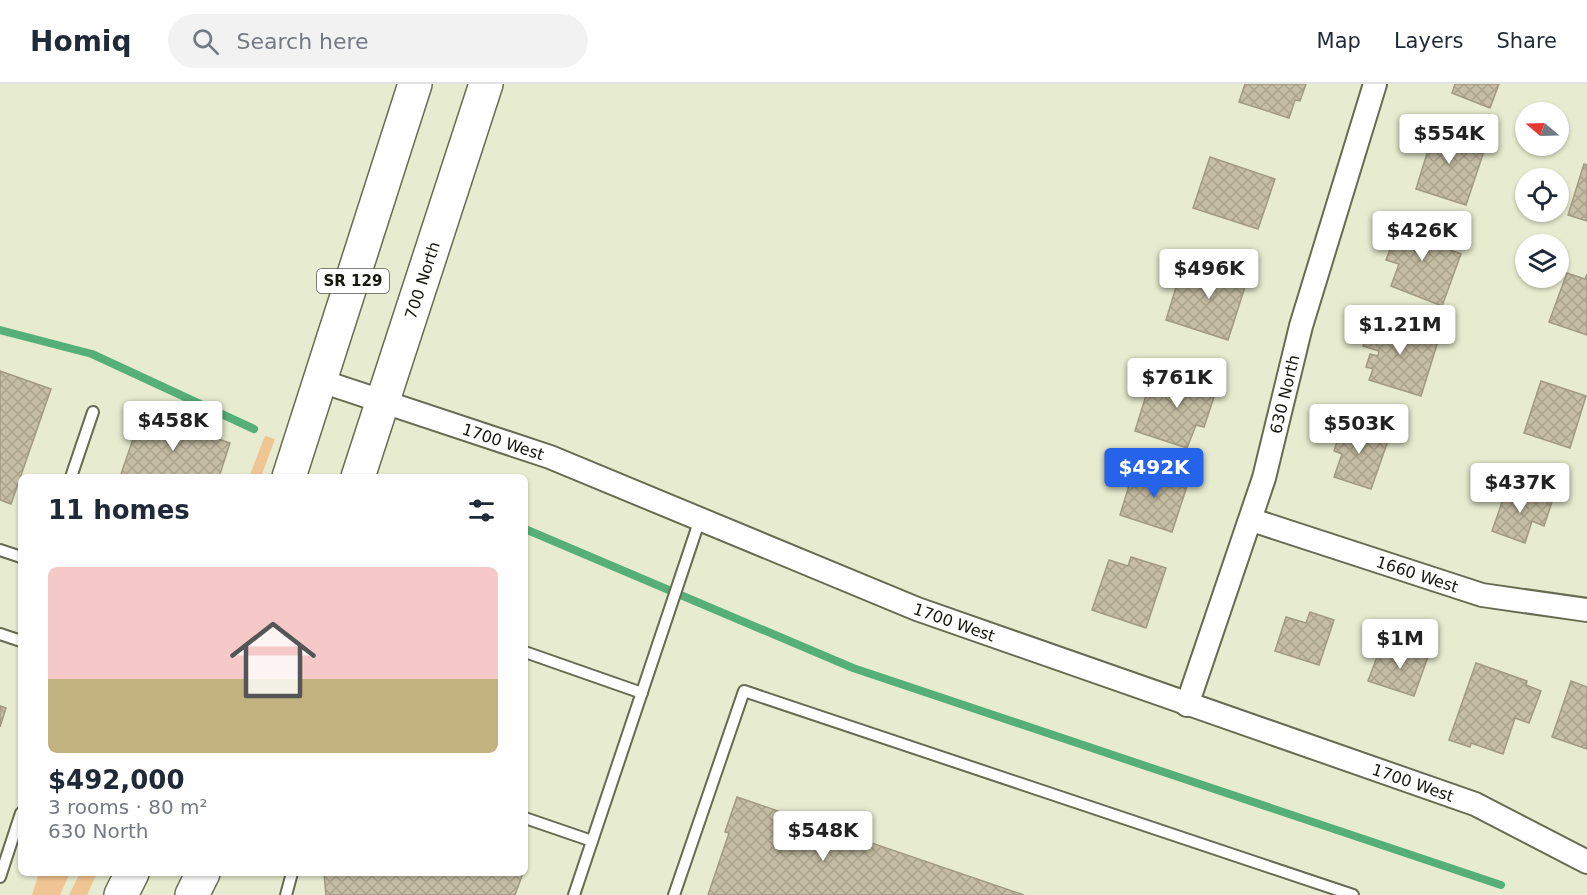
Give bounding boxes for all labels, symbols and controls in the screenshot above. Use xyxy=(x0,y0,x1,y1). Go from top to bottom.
search box xyxy=(168,14,588,68)
text: Homiq xyxy=(30,25,132,58)
icon: search xyxy=(189,25,222,58)
text: Search here xyxy=(237,29,369,54)
text: Map xyxy=(1317,29,1361,53)
text: Layers xyxy=(1394,29,1463,53)
text: Share xyxy=(1496,29,1557,53)
north arrow xyxy=(1515,102,1569,156)
map controls xyxy=(1515,102,1569,288)
pin: $554K xyxy=(1407,114,1491,165)
text: $554K xyxy=(1413,121,1485,145)
button: locate xyxy=(1515,168,1569,222)
pin: $426K xyxy=(1380,211,1464,262)
text: $426K xyxy=(1386,218,1458,242)
button: layers xyxy=(1515,234,1569,288)
street label: 700 North xyxy=(401,239,444,321)
pin: $496K xyxy=(1167,249,1251,300)
text: $496K xyxy=(1173,256,1245,280)
road number: SR 129 xyxy=(317,269,389,293)
pin: $1.21M xyxy=(1351,305,1449,356)
text: $1.21M xyxy=(1358,312,1442,336)
street label: 630 North xyxy=(1266,353,1303,435)
pin: $761K xyxy=(1135,358,1219,409)
text: $761K xyxy=(1141,365,1213,389)
pin: $458K xyxy=(131,401,215,452)
pin: $503K xyxy=(1317,404,1401,455)
text: $458K xyxy=(137,408,209,432)
text: $503K xyxy=(1323,411,1395,435)
street label: 1700 West xyxy=(460,419,547,464)
pin: $492K xyxy=(1112,448,1196,499)
text: $492K xyxy=(1118,455,1190,479)
pin: $437K xyxy=(1478,463,1562,514)
text: $437K xyxy=(1484,470,1556,494)
icon: filters xyxy=(465,494,498,527)
text: 11 homes xyxy=(48,495,190,525)
street label: 1660 West xyxy=(1374,552,1461,596)
street label: 1700 West xyxy=(911,599,998,645)
icon: home xyxy=(219,606,327,714)
pin: $1M xyxy=(1371,619,1429,670)
text: $1M xyxy=(1376,626,1424,650)
street label: 1700 West xyxy=(1370,759,1456,805)
text: $492,000 xyxy=(48,765,185,795)
text: 3 rooms · 80 m² xyxy=(48,795,208,819)
pin: $548K xyxy=(781,811,865,862)
text: $548K xyxy=(787,818,859,842)
text: 630 North xyxy=(48,819,148,843)

